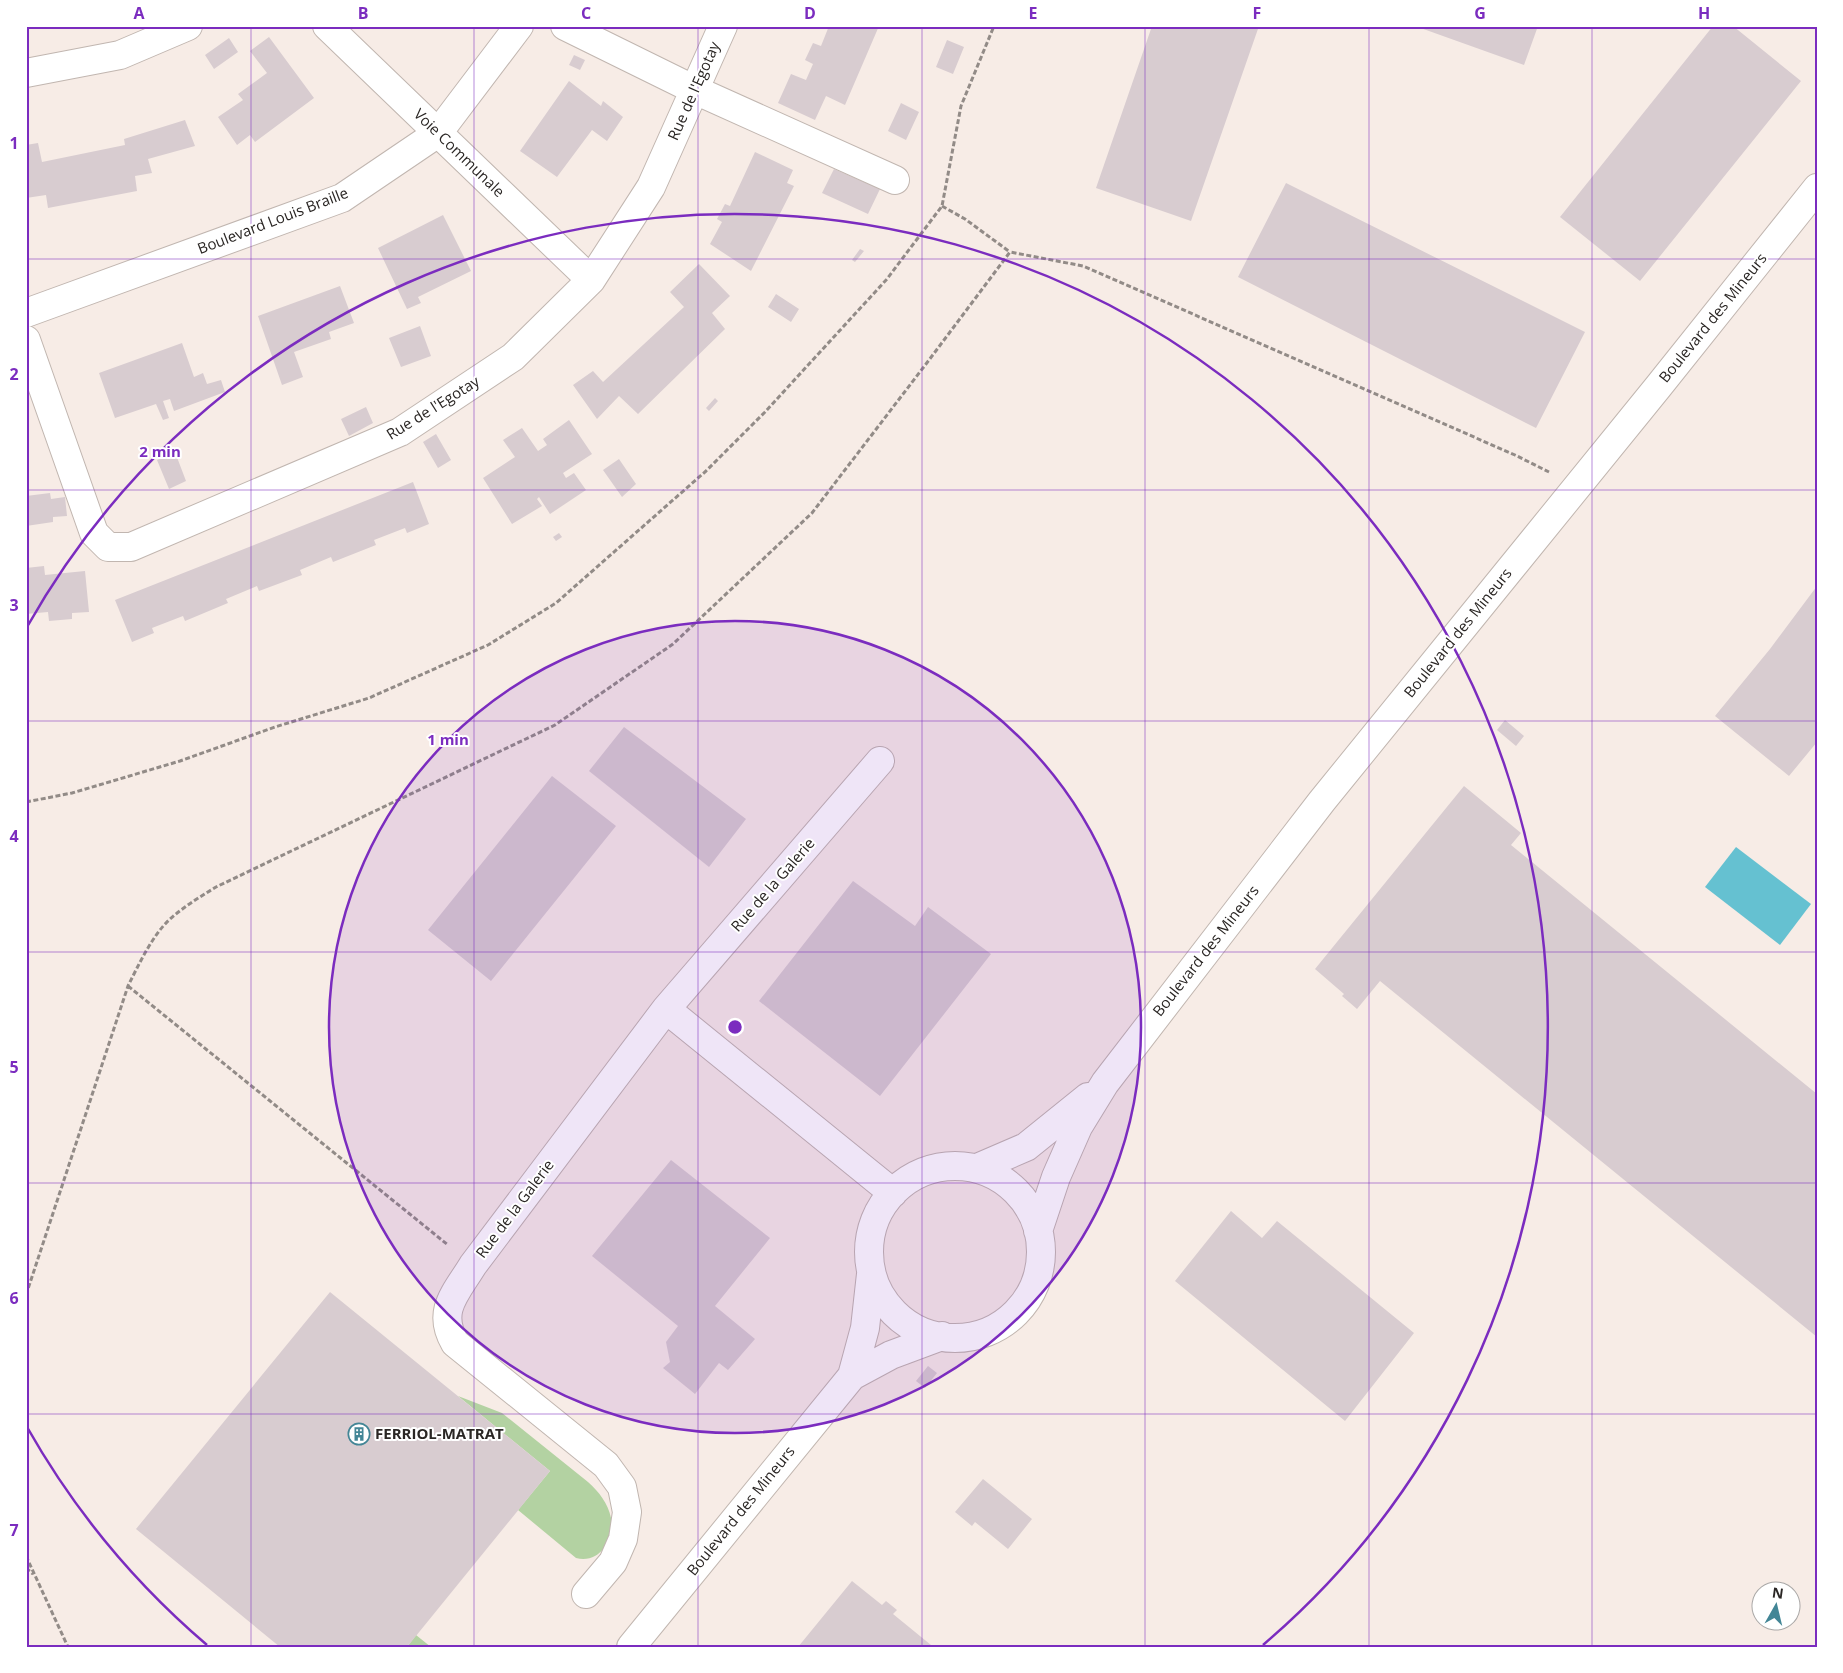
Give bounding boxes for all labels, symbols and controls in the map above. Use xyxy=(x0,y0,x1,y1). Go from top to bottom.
text: A xyxy=(133,2,145,24)
text: B xyxy=(358,2,368,24)
text: C xyxy=(581,2,591,24)
text: D xyxy=(804,2,816,24)
text: E xyxy=(1029,2,1038,24)
text: F xyxy=(1253,2,1261,24)
text: G xyxy=(1474,2,1486,24)
text: H xyxy=(1698,2,1710,24)
street label: Rue de l'Egotay xyxy=(662,38,724,143)
street label: Voie Communale xyxy=(410,104,510,201)
text: 1 xyxy=(9,132,19,154)
street label: Boulevard Louis Braille xyxy=(194,182,351,258)
street label: Boulevard des Mineurs xyxy=(1654,248,1771,386)
text: 2 xyxy=(9,363,19,385)
street label: Rue de l'Egotay xyxy=(382,370,483,444)
text: 2 min xyxy=(139,441,181,461)
street label: Boulevard des Mineurs xyxy=(1399,563,1516,701)
text: 3 xyxy=(9,594,19,616)
text: 1 min xyxy=(427,729,469,749)
text: 4 xyxy=(9,825,19,847)
street label: Rue de la Galerie xyxy=(726,833,819,935)
street label: Boulevard des Mineurs xyxy=(1148,881,1263,1020)
centre of rings xyxy=(726,1018,744,1036)
text: 5 xyxy=(9,1056,19,1078)
street label: Rue de la Galerie xyxy=(471,1155,558,1262)
text: 6 xyxy=(9,1287,19,1309)
building icon: FERRIOL-MATRAT xyxy=(347,1422,371,1446)
place label: FERRIOL-MATRAT xyxy=(375,1423,504,1443)
street label: Boulevard des Mineurs xyxy=(682,1441,799,1579)
text: 7 xyxy=(9,1519,19,1541)
north arrow xyxy=(1750,1580,1800,1630)
text: N xyxy=(1771,1582,1785,1603)

